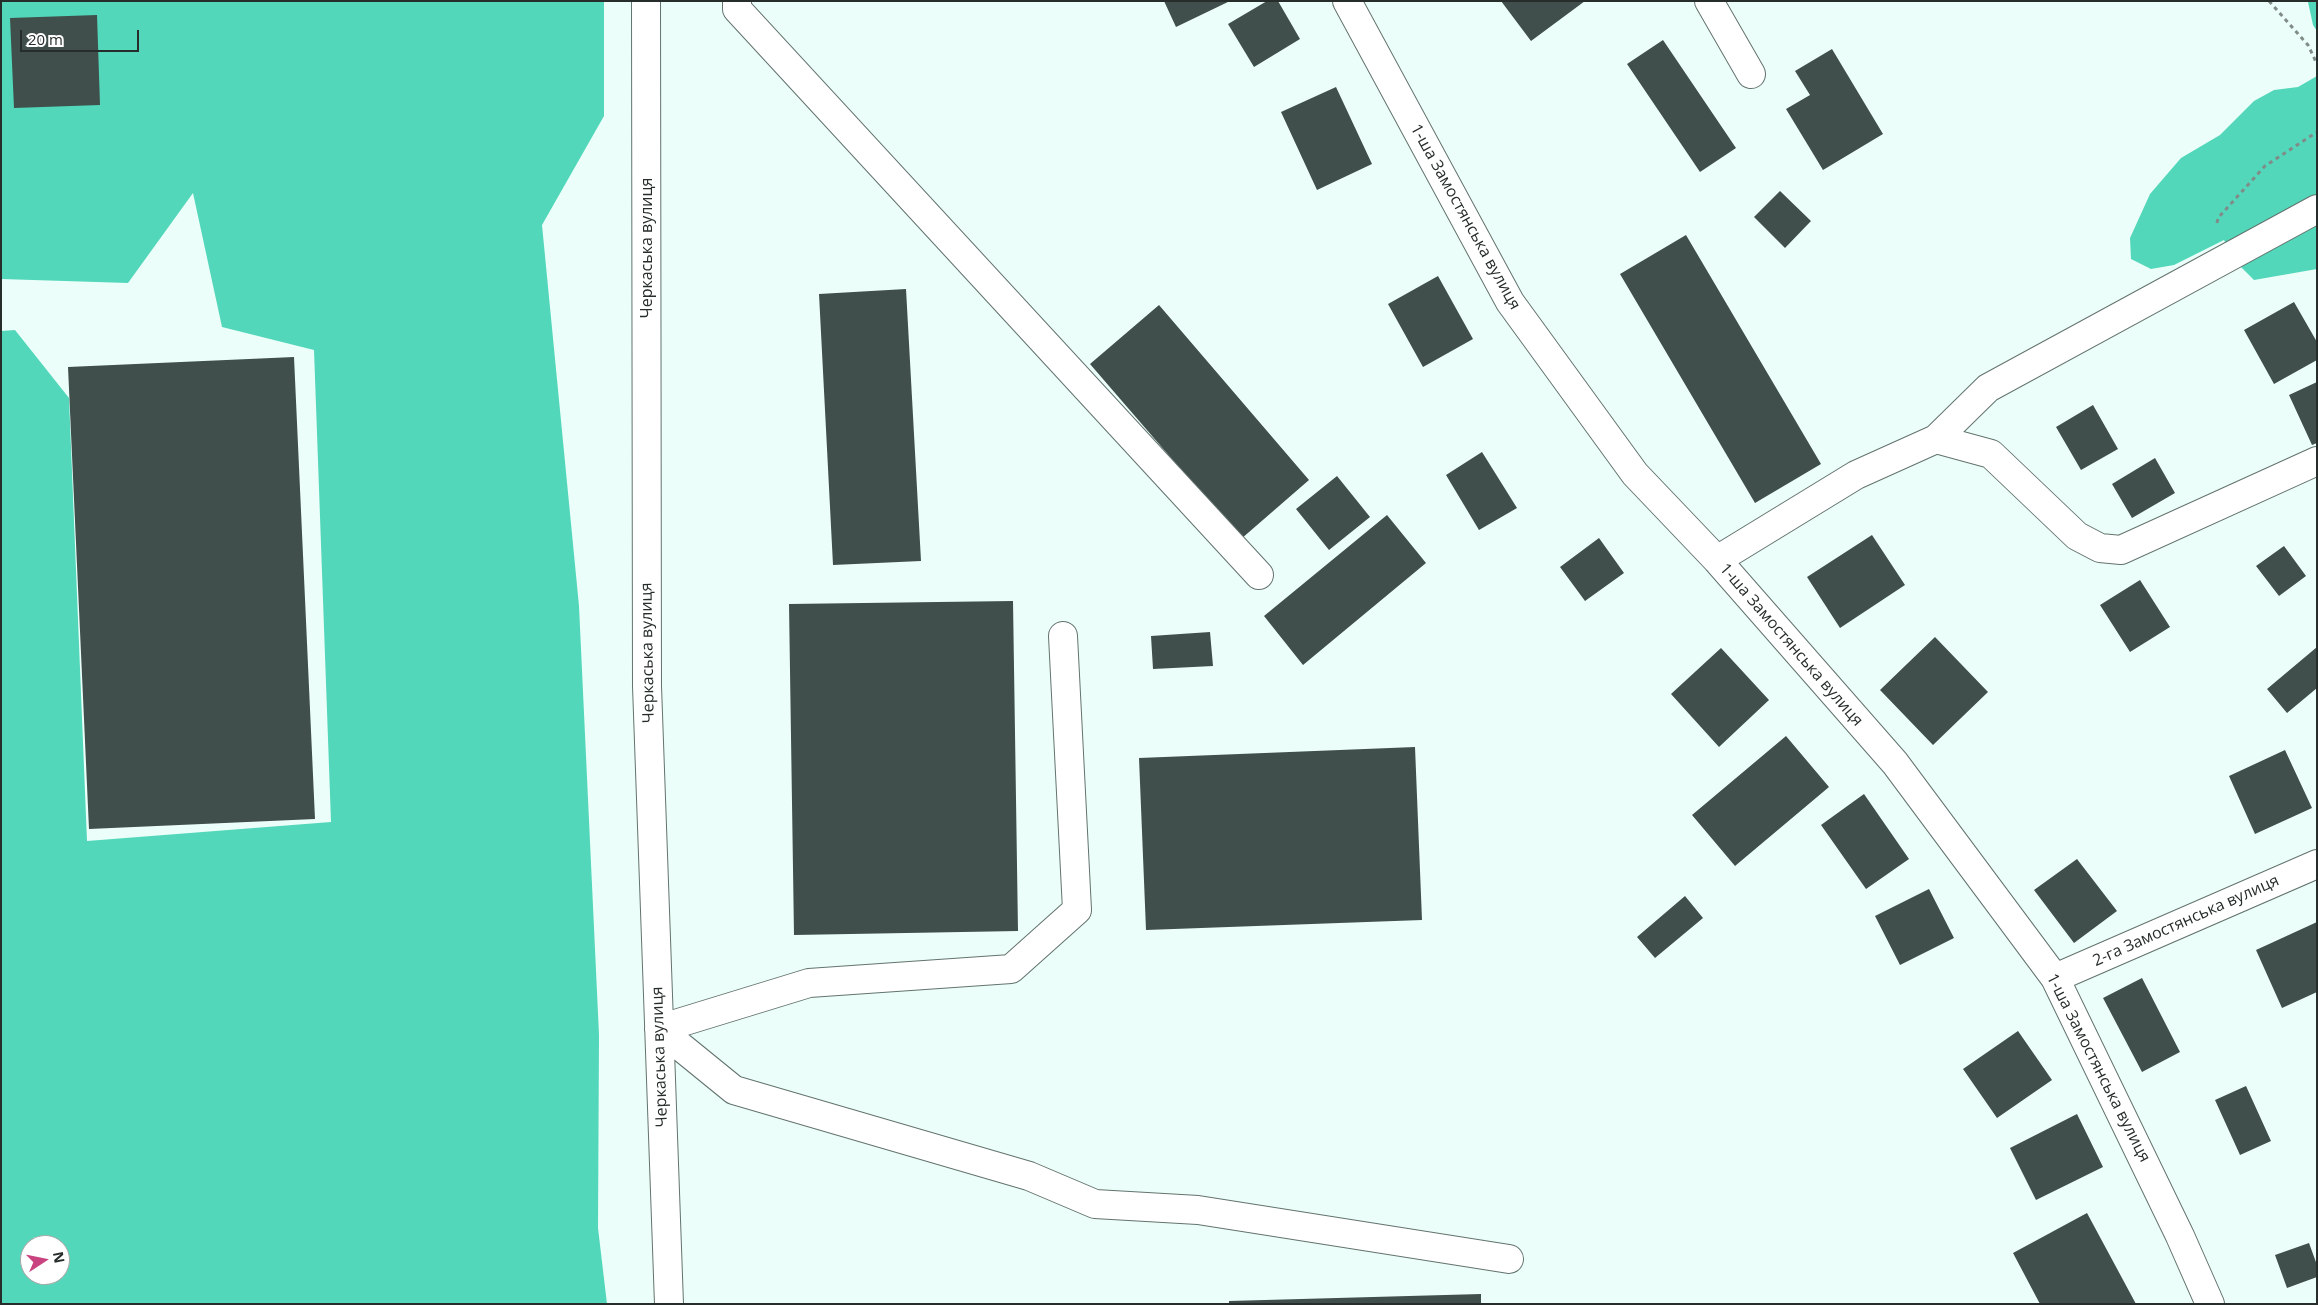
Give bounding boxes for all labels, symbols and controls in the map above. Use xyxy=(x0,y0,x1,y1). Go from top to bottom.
scale bar xyxy=(22,20,141,52)
text: 20 m xyxy=(28,29,63,49)
street label: 1-ша Замостянська вулиця xyxy=(1406,121,1524,313)
street label: Черкаська вулиця xyxy=(637,178,657,318)
street label: 1-ша Замостянська вулиця xyxy=(1715,560,1867,730)
street label: Черкаська вулиця xyxy=(637,582,659,724)
street label: 2-га Замостянська вулиця xyxy=(2090,871,2282,971)
street label: 1-ша Замостянська вулиця xyxy=(2042,970,2154,1166)
street label: Черкаська вулиця xyxy=(648,986,672,1128)
north arrow xyxy=(20,1235,70,1285)
text: N xyxy=(49,1250,70,1265)

